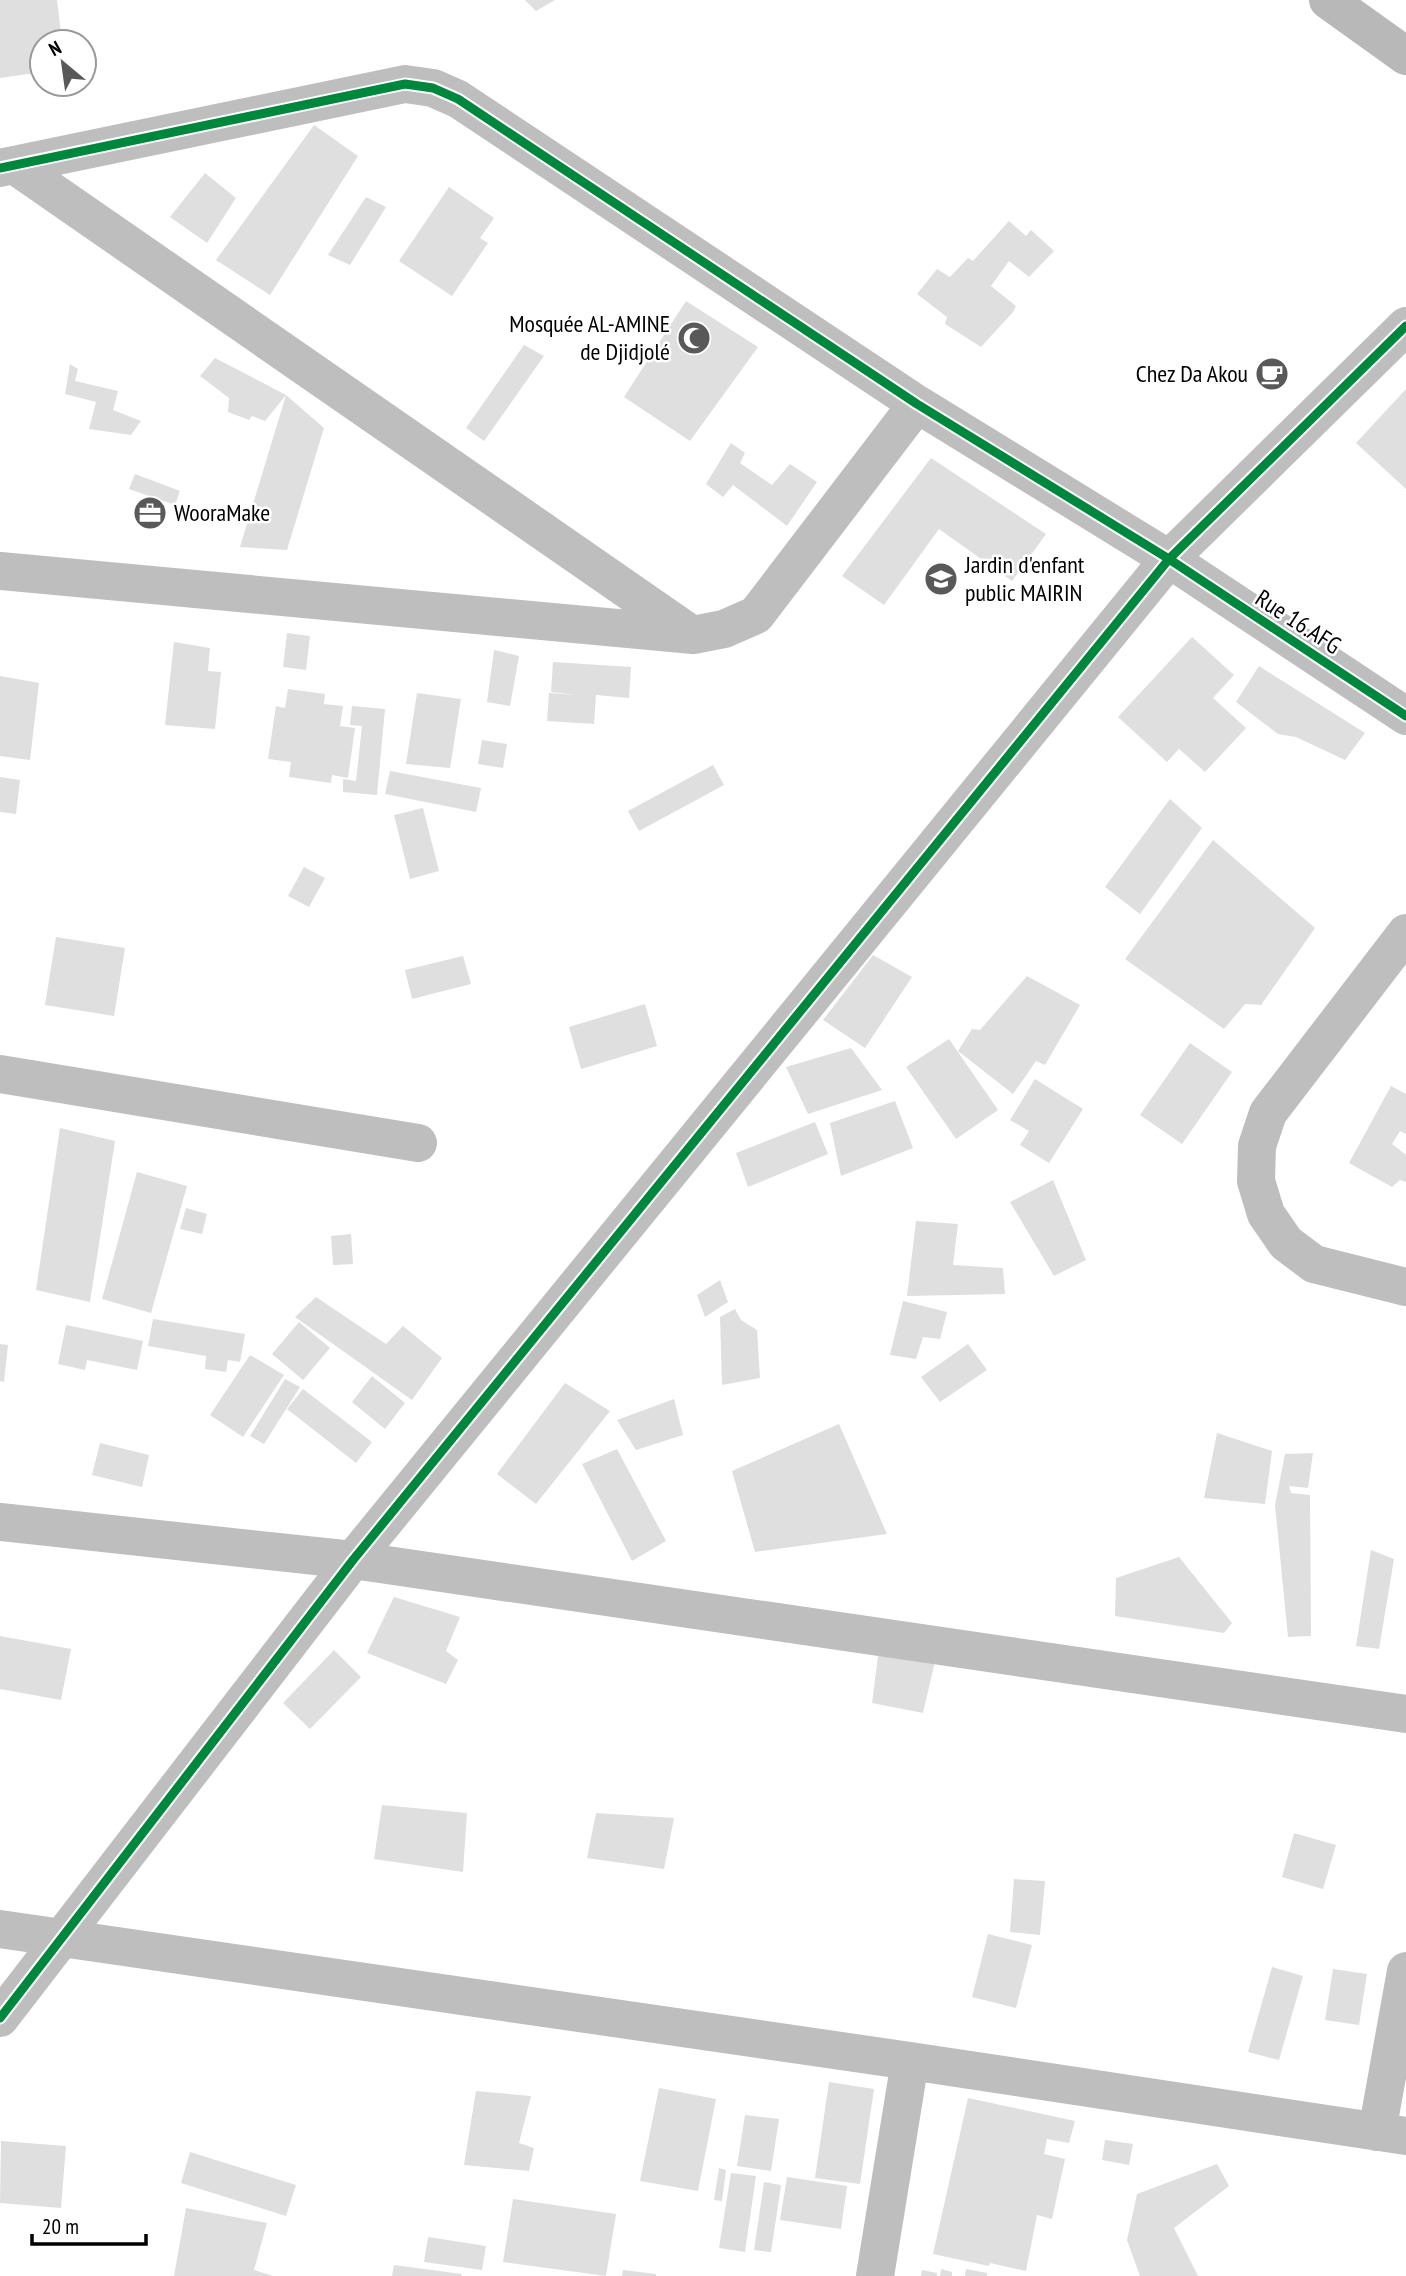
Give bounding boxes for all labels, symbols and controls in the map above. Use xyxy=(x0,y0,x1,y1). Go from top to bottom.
north arrow xyxy=(28,28,98,98)
text: N xyxy=(44,35,65,61)
place label: Mosquée AL-AMINE de Djidjolé xyxy=(509,308,670,367)
mosque icon: Mosquée AL-AMINE de Djidjolé xyxy=(675,319,713,357)
cafe icon: Chez Da Akou xyxy=(1253,355,1291,393)
place label: Chez Da Akou xyxy=(1136,358,1248,389)
office icon: WooraMake xyxy=(131,494,169,532)
place label: WooraMake xyxy=(174,497,270,528)
place label: Jardin d'enfant public MAIRIN xyxy=(964,549,1085,608)
school or university icon: Jardin d'enfant public MAIRIN xyxy=(922,560,960,598)
street label: Rue 16.AFG xyxy=(1250,582,1347,661)
scale bar xyxy=(32,2202,145,2246)
text: 20 m xyxy=(42,2213,79,2240)

